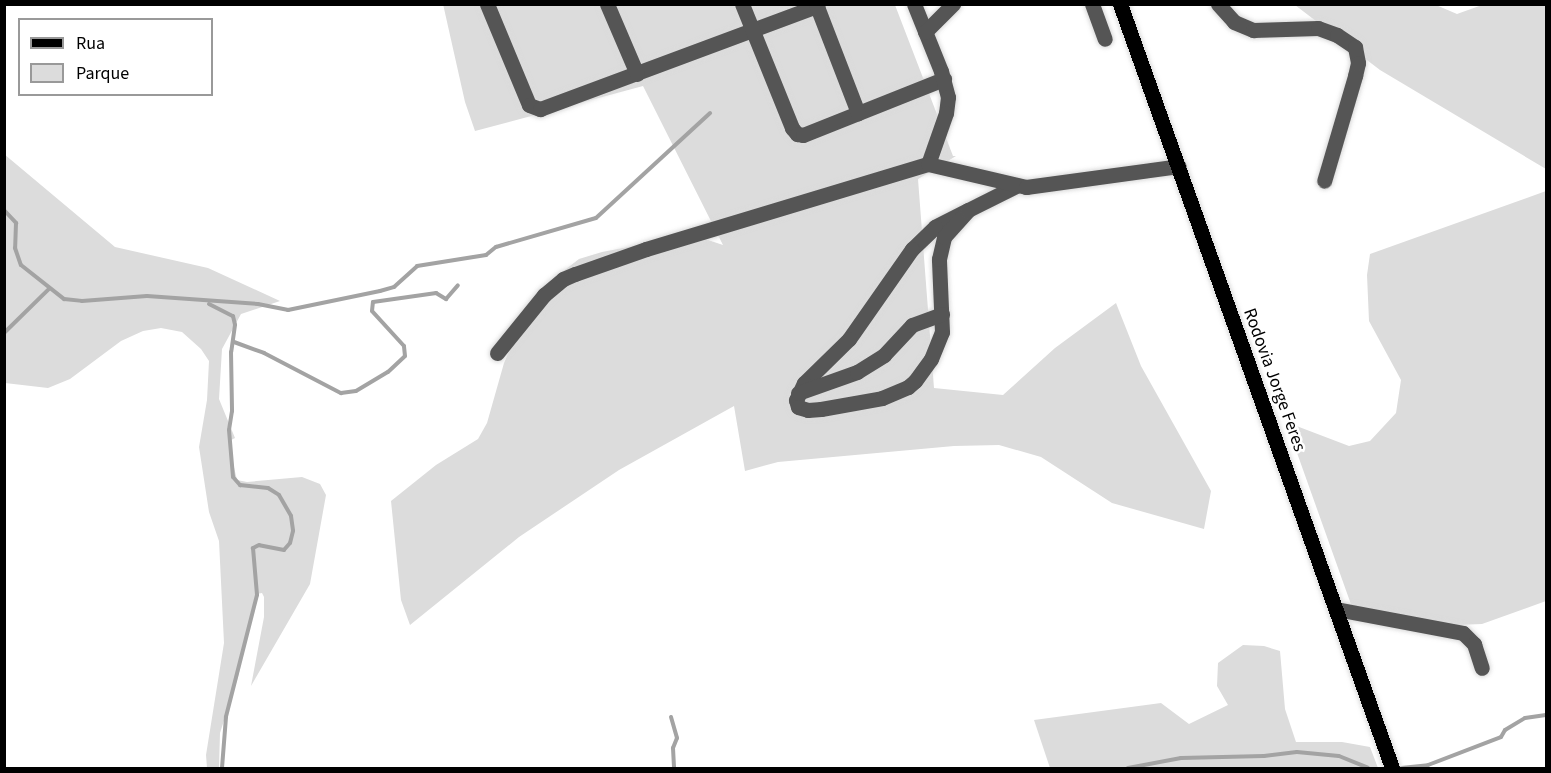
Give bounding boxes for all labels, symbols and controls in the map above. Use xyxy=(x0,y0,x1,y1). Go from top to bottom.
legend xyxy=(18,18,213,96)
text: Rua xyxy=(76,31,105,56)
text: Parque xyxy=(76,61,129,86)
street label: Rodovia Jorge Feres xyxy=(1238,305,1310,455)

